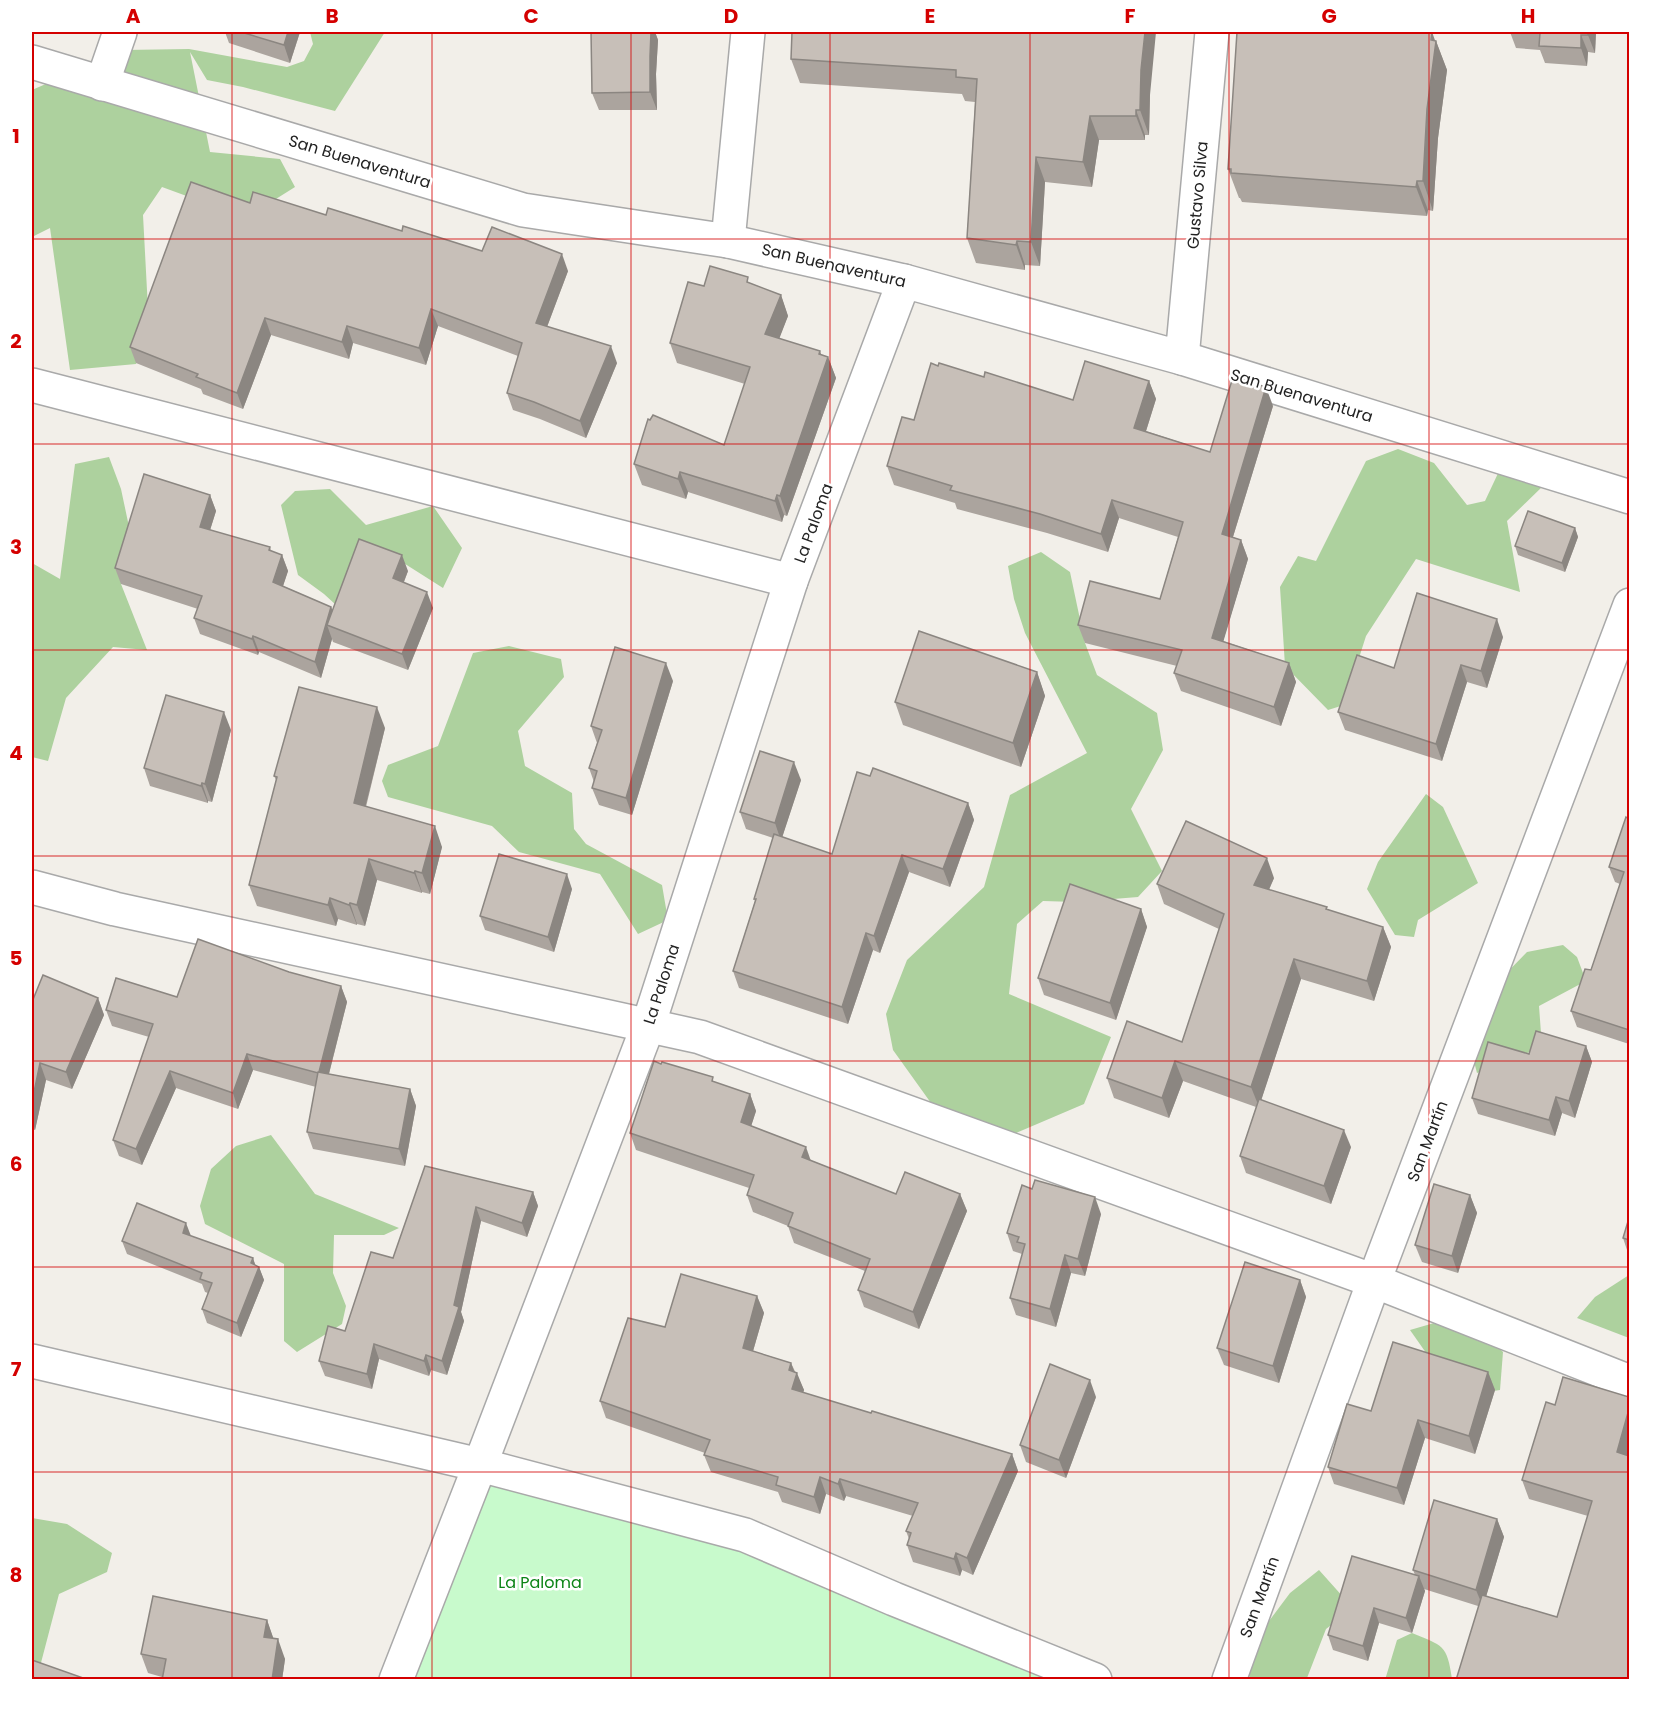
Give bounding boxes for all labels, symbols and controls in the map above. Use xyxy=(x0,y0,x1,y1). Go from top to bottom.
text: A xyxy=(126,2,141,30)
text: B xyxy=(325,2,339,30)
text: C xyxy=(523,2,539,30)
text: D xyxy=(724,2,738,30)
text: E xyxy=(925,2,935,30)
text: F xyxy=(1125,2,1136,30)
text: G xyxy=(1321,2,1337,30)
text: H xyxy=(1521,2,1535,30)
text: 1 xyxy=(12,122,20,150)
street label: San Buenaventura xyxy=(286,129,434,194)
street label: Gustavo Silva xyxy=(1181,140,1214,250)
street label: San Buenaventura xyxy=(759,238,908,293)
text: 2 xyxy=(10,327,22,355)
street label: San Buenaventura xyxy=(1228,363,1376,428)
street label: La Paloma xyxy=(788,480,839,566)
text: 3 xyxy=(10,533,22,561)
text: 4 xyxy=(9,739,23,767)
street label: La Paloma xyxy=(638,941,685,1027)
text: 5 xyxy=(10,944,23,972)
street label: San Martín xyxy=(1401,1097,1453,1185)
text: 6 xyxy=(10,1150,22,1178)
text: 7 xyxy=(11,1355,22,1383)
street label: San Martín xyxy=(1234,1553,1285,1641)
text: 8 xyxy=(10,1561,22,1589)
park label: La Paloma xyxy=(498,1571,582,1594)

